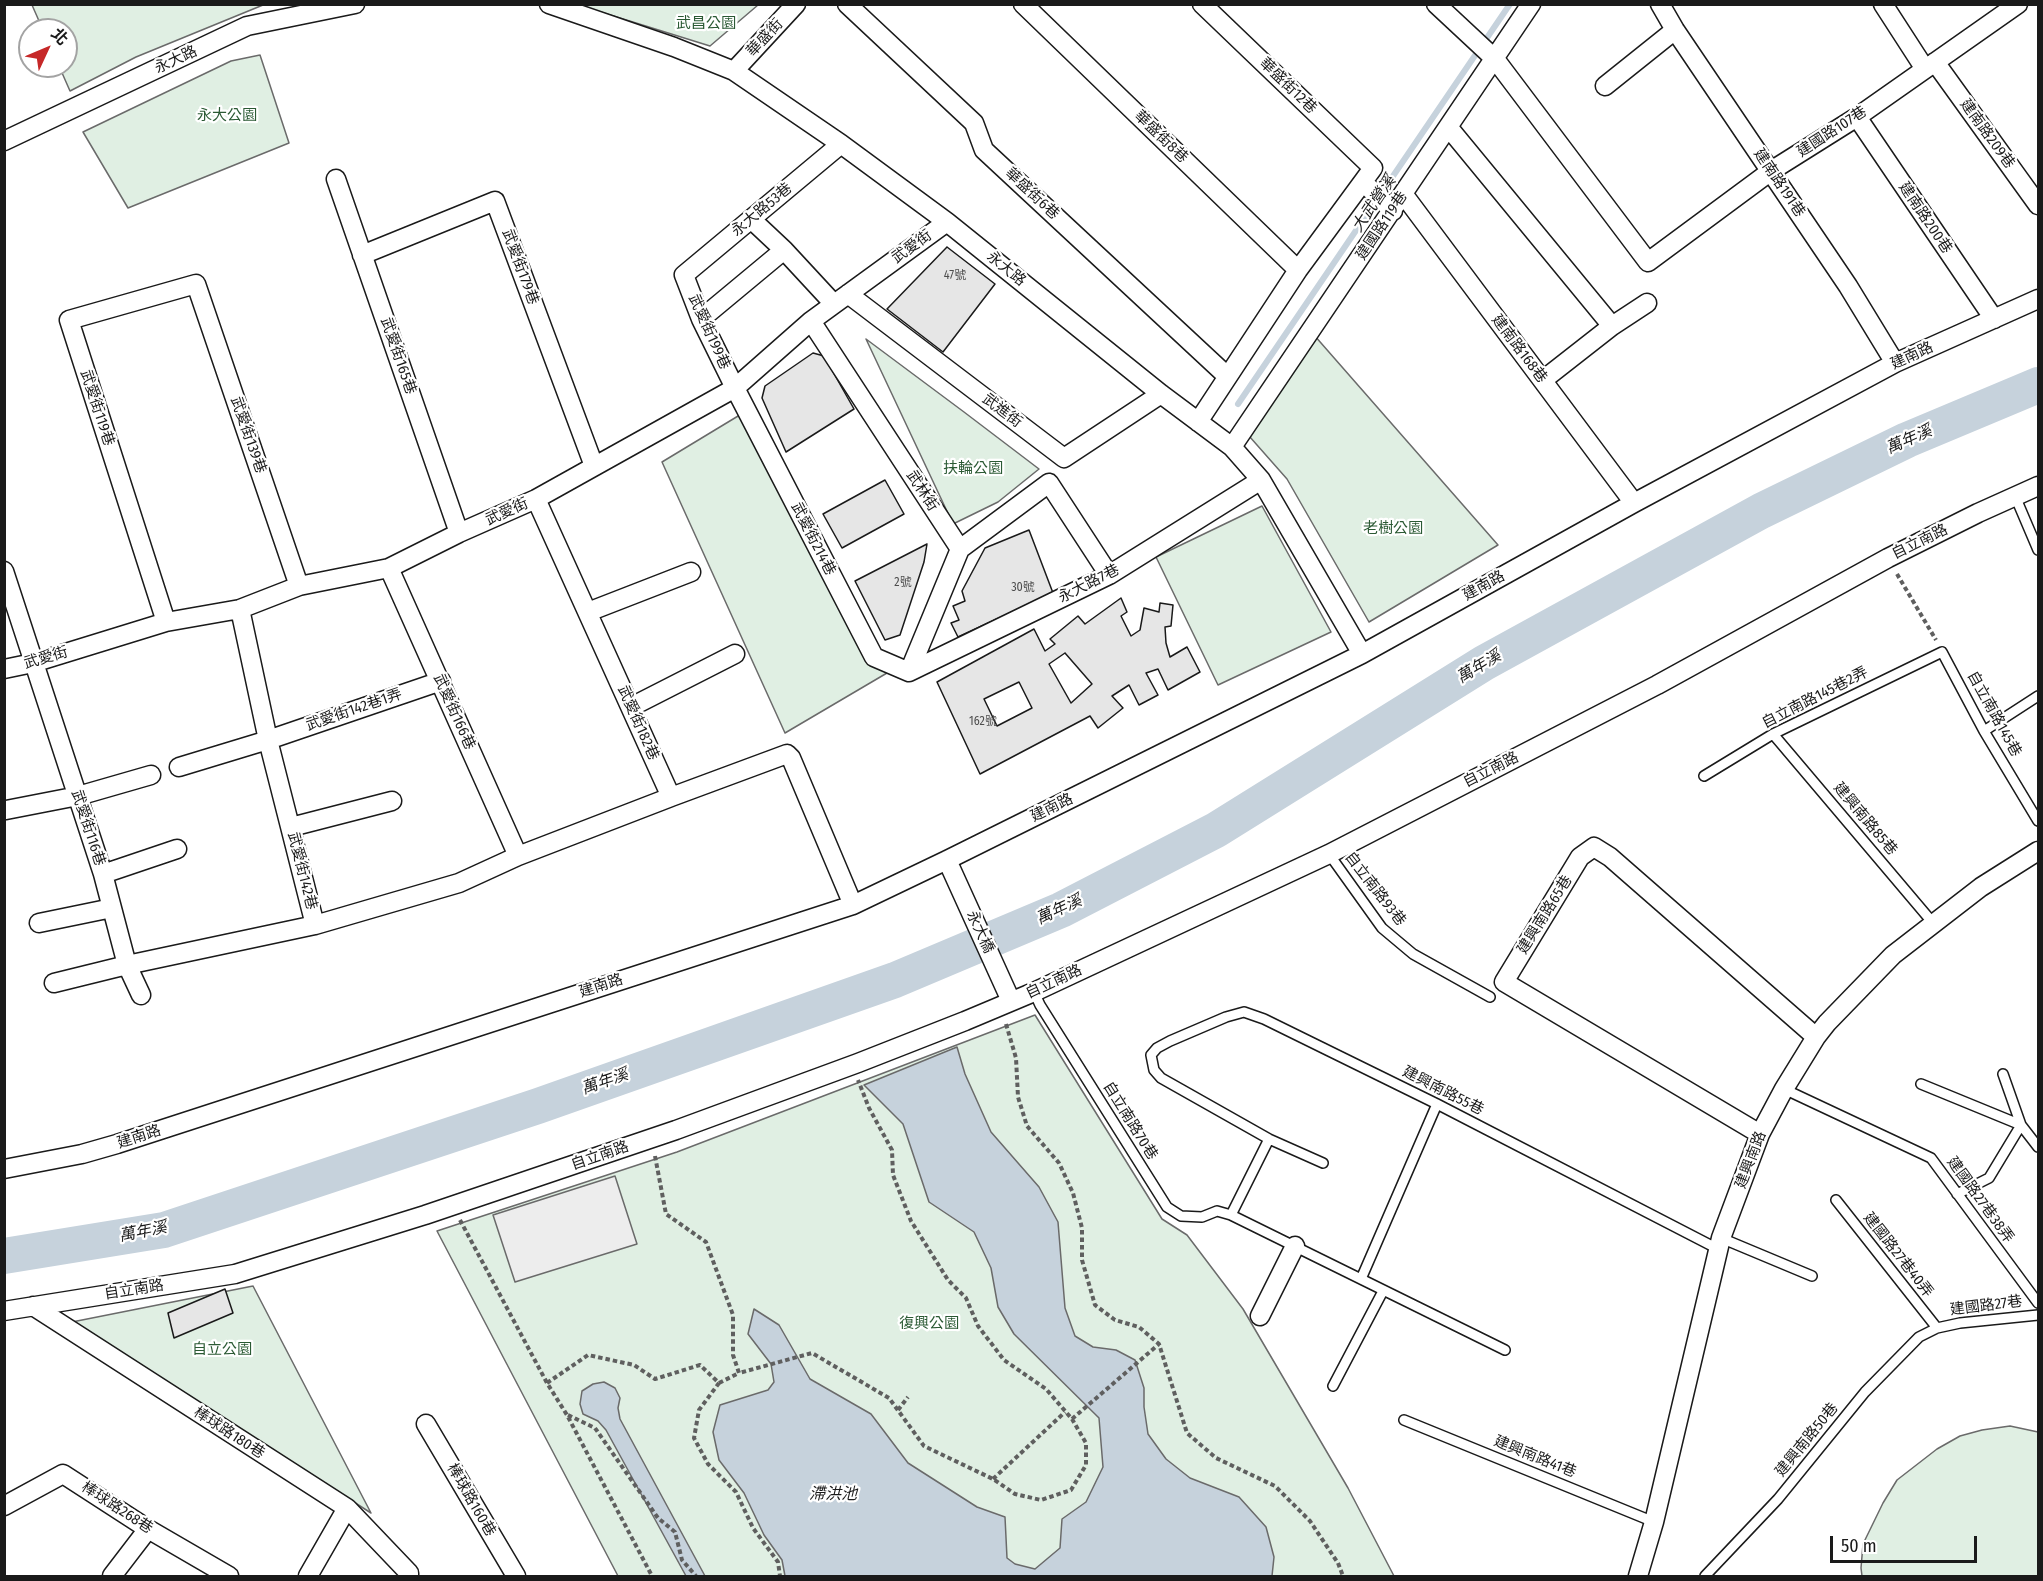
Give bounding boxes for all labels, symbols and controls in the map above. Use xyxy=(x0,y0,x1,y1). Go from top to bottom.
park label: 武昌公園 xyxy=(676,15,736,33)
street label: 華盛街 xyxy=(743,15,787,61)
north arrow xyxy=(18,18,78,78)
text: 北 xyxy=(47,24,72,49)
street label: 永大路 xyxy=(152,42,200,78)
street label: 華盛街12巷 xyxy=(1256,54,1320,118)
street label: 建南路209巷 xyxy=(1956,96,2018,172)
street label: 建國路107巷 xyxy=(1794,103,1870,161)
park label: 永大公園 xyxy=(197,107,257,125)
street label: 華盛街8巷 xyxy=(1130,107,1192,167)
street label: 建南路191巷 xyxy=(1750,145,1808,221)
street label: 華盛街6巷 xyxy=(1001,164,1063,224)
water label: 大武營溪 xyxy=(1348,172,1400,236)
street label: 永大路53巷 xyxy=(728,179,796,241)
street label: 建南路200巷 xyxy=(1895,179,1955,257)
street label: 建國路119巷 xyxy=(1353,188,1411,264)
street label: 武愛街 xyxy=(889,226,935,268)
street label: 武愛街179巷 xyxy=(498,227,542,307)
street label: 永大路 xyxy=(983,248,1029,290)
house number: 47號 xyxy=(944,269,966,283)
street label: 武愛街199巷 xyxy=(684,292,734,372)
street label: 建南路168巷 xyxy=(1488,311,1550,387)
street label: 武愛街165巷 xyxy=(376,315,420,397)
street label: 建南路 xyxy=(1888,338,1936,374)
street label: 武愛街119巷 xyxy=(76,368,118,448)
street label: 武進街 xyxy=(979,390,1025,432)
street label: 武愛街139巷 xyxy=(227,394,269,476)
water label: 萬年溪 xyxy=(1883,421,1935,459)
park label: 扶輪公園 xyxy=(943,460,1003,478)
street label: 武林街 xyxy=(902,467,942,515)
street label: 武愛街 xyxy=(483,495,531,529)
street label: 武愛街214巷 xyxy=(787,500,839,578)
park label: 老樹公園 xyxy=(1363,520,1423,538)
street label: 自立南路 xyxy=(1889,521,1951,563)
street label: 永大路7巷 xyxy=(1055,561,1123,607)
street label: 建南路 xyxy=(1460,567,1508,605)
house number: 2號 xyxy=(894,576,912,590)
house number: 30號 xyxy=(1011,581,1035,595)
street label: 武愛街 xyxy=(22,643,70,673)
water label: 萬年溪 xyxy=(1453,646,1505,688)
street label: 自立南路145巷2弄 xyxy=(1759,664,1871,732)
street label: 自立南路145巷 xyxy=(1963,668,2025,760)
street label: 武愛街166巷 xyxy=(429,671,479,753)
street label: 武愛街182巷 xyxy=(614,683,662,763)
street label: 武愛街142巷1弄 xyxy=(304,685,404,735)
house number: 162號 xyxy=(969,715,997,729)
street label: 自立南路 xyxy=(1460,748,1522,792)
street label: 建興南路85巷 xyxy=(1829,779,1901,859)
street label: 武愛街116巷 xyxy=(67,788,109,868)
street label: 建南路 xyxy=(1028,790,1076,826)
street label: 武愛街142巷 xyxy=(284,830,320,912)
street label: 自立南路93巷 xyxy=(1341,848,1409,930)
street label: 建興南路65巷 xyxy=(1514,872,1576,958)
water label: 萬年溪 xyxy=(1033,891,1085,929)
street label: 永大橋 xyxy=(962,908,998,956)
street label: 自立南路 xyxy=(1023,961,1085,1003)
street label: 建南路 xyxy=(577,970,625,1002)
street label: 建興南路55巷 xyxy=(1399,1063,1487,1119)
water label: 萬年溪 xyxy=(579,1065,631,1099)
street label: 自立南路70巷 xyxy=(1099,1079,1161,1163)
street label: 建南路 xyxy=(115,1121,163,1153)
street label: 建興南路 xyxy=(1732,1129,1770,1191)
street label: 自立南路 xyxy=(569,1138,631,1174)
street label: 建國路27巷38弄 xyxy=(1943,1154,2017,1246)
street label: 建國路27巷40弄 xyxy=(1859,1209,1937,1301)
water label: 萬年溪 xyxy=(118,1218,168,1246)
street label: 自立南路 xyxy=(103,1276,165,1304)
street label: 建國路27巷 xyxy=(1949,1293,2023,1319)
park label: 復興公園 xyxy=(899,1315,959,1333)
park label: 自立公園 xyxy=(192,1341,252,1359)
street label: 建興南路50巷 xyxy=(1772,1399,1842,1481)
street label: 棒球路180巷 xyxy=(190,1403,268,1463)
street label: 建興南路41巷 xyxy=(1491,1432,1579,1482)
street label: 棒球路160巷 xyxy=(443,1460,499,1540)
street label: 棒球路268巷 xyxy=(78,1478,156,1538)
water label: 滯洪池 xyxy=(809,1485,857,1505)
scale bar xyxy=(1833,1524,1980,1562)
text: 50 m xyxy=(1841,1535,1877,1557)

